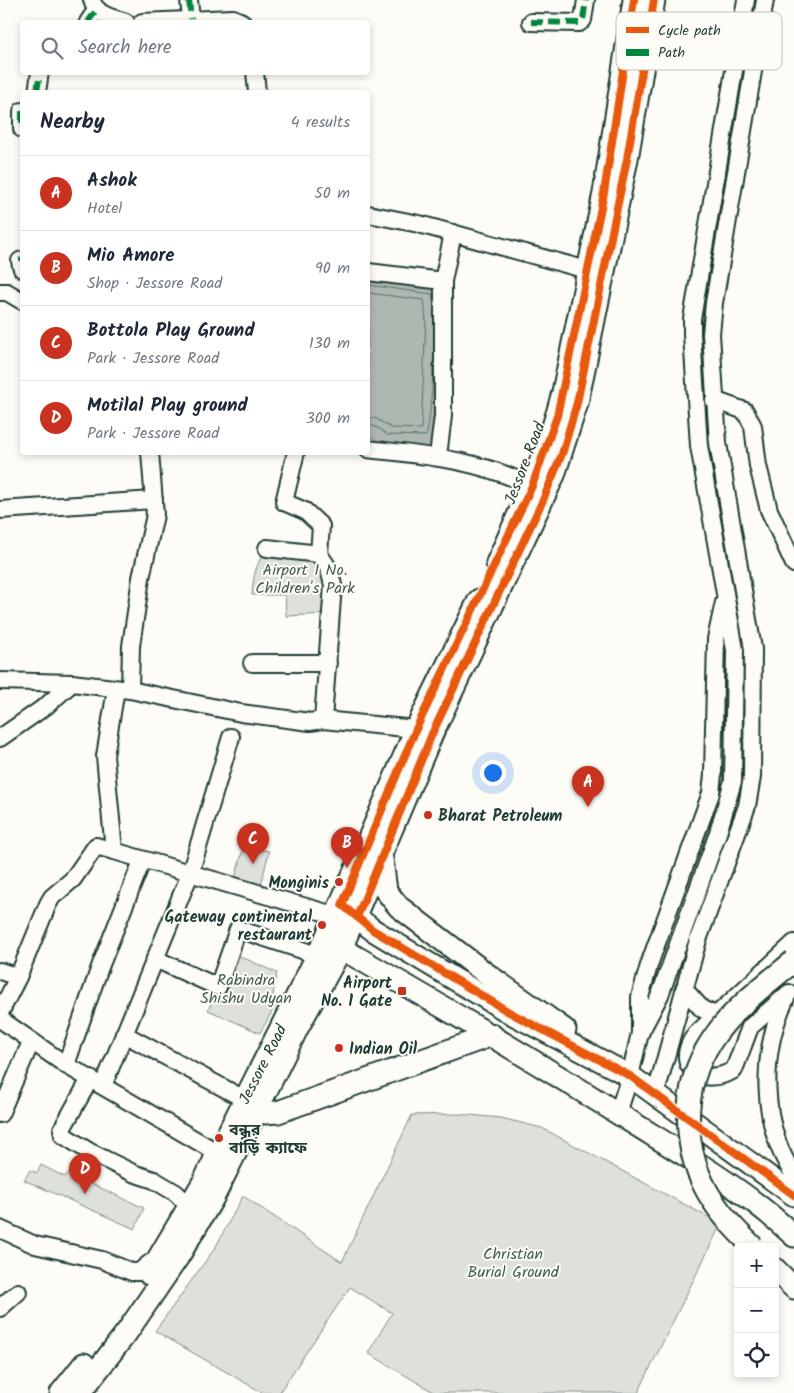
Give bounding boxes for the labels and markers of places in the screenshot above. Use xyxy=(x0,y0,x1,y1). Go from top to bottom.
pin: A xyxy=(572,766,604,807)
place label: Bharat Petroleum xyxy=(438,804,562,829)
marker: Bharat Petroleum xyxy=(422,809,434,821)
pin: C xyxy=(237,823,269,864)
pin: B xyxy=(331,827,363,868)
place label: Monginis xyxy=(268,871,330,896)
marker: Monginis xyxy=(333,876,345,888)
place label: Gateway continental restaurant xyxy=(165,905,313,948)
marker: Gateway continental restaurant xyxy=(316,919,328,931)
place label: Airport No. 1 Gate xyxy=(321,971,393,1014)
marker: Airport No. 1 Gate xyxy=(396,985,408,997)
place label: Indian Oil xyxy=(349,1037,418,1062)
marker: Indian Oil xyxy=(333,1042,345,1054)
place label: বন্ধুর বাড়ি ক্যাফে xyxy=(228,1118,308,1161)
marker: বন্ধুর বাড়ি ক্যাফে xyxy=(213,1132,225,1144)
pin: D xyxy=(69,1153,101,1194)

